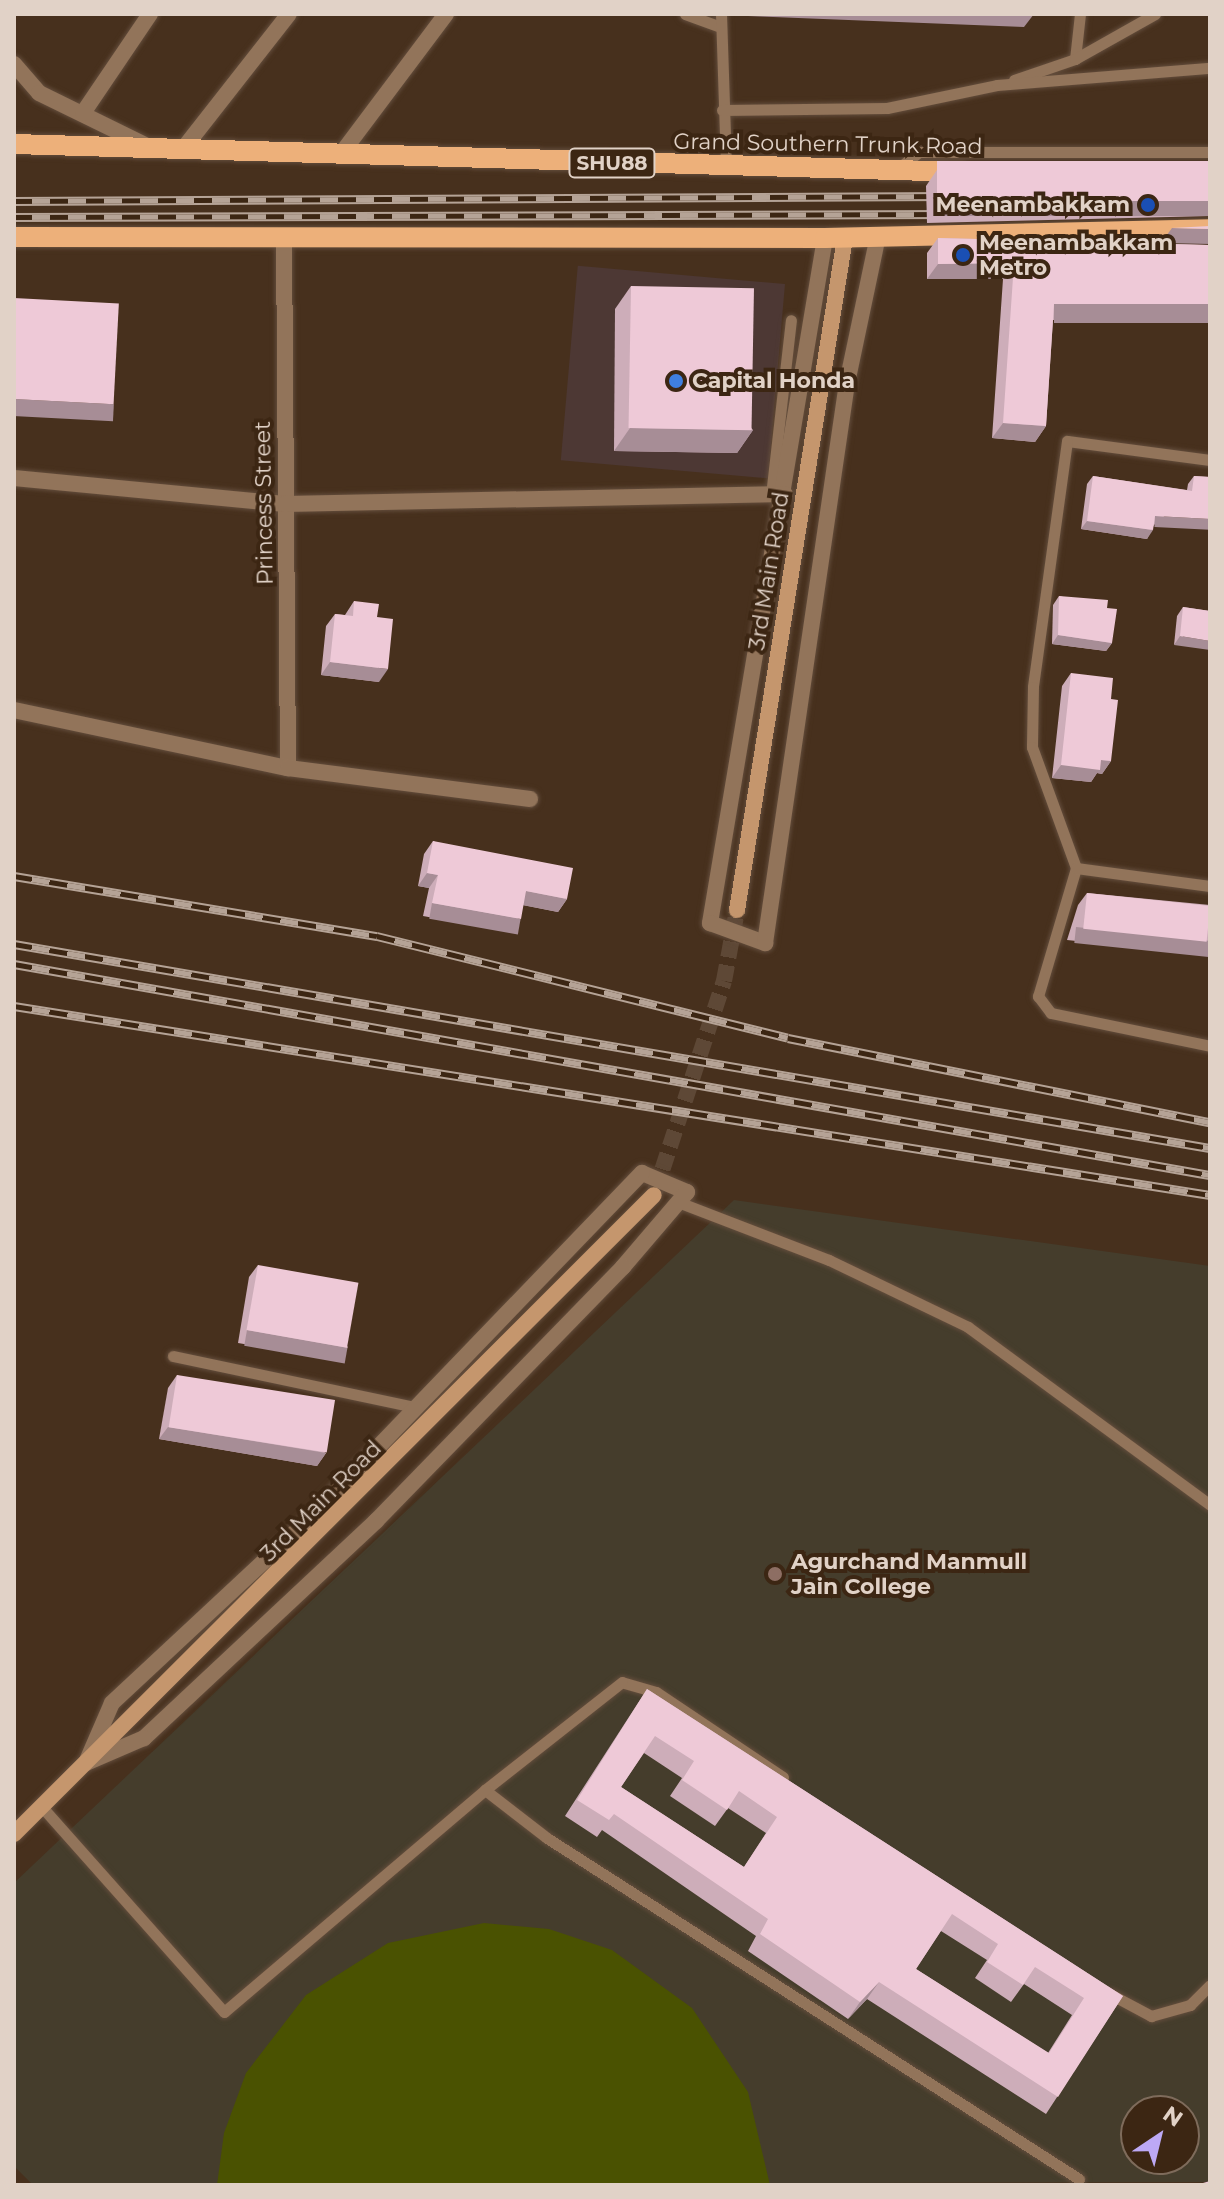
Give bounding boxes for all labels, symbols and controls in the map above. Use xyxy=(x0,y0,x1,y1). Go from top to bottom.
street label: Grand Southern Trunk Road xyxy=(673,128,983,160)
road number: SHU88 xyxy=(568,147,656,179)
place label: Meenambakkam xyxy=(936,192,1130,218)
marker: Meenambakkam xyxy=(1137,194,1159,216)
place label: Meenambakkam Metro xyxy=(979,229,1173,280)
marker: Meenambakkam Metro xyxy=(954,246,972,264)
place label: Capital Honda xyxy=(692,368,855,394)
marker: Capital Honda xyxy=(667,372,685,390)
street label: Princess Street xyxy=(249,421,279,585)
street label: 3rd Main Road xyxy=(743,490,795,652)
street label: 3rd Main Road xyxy=(255,1435,387,1567)
place label: Agurchand Manmull Jain College xyxy=(791,1548,1027,1600)
marker: Agurchand Manmull Jain College xyxy=(766,1565,784,1583)
north arrow xyxy=(1120,2095,1200,2175)
text: N xyxy=(1158,2100,1188,2133)

